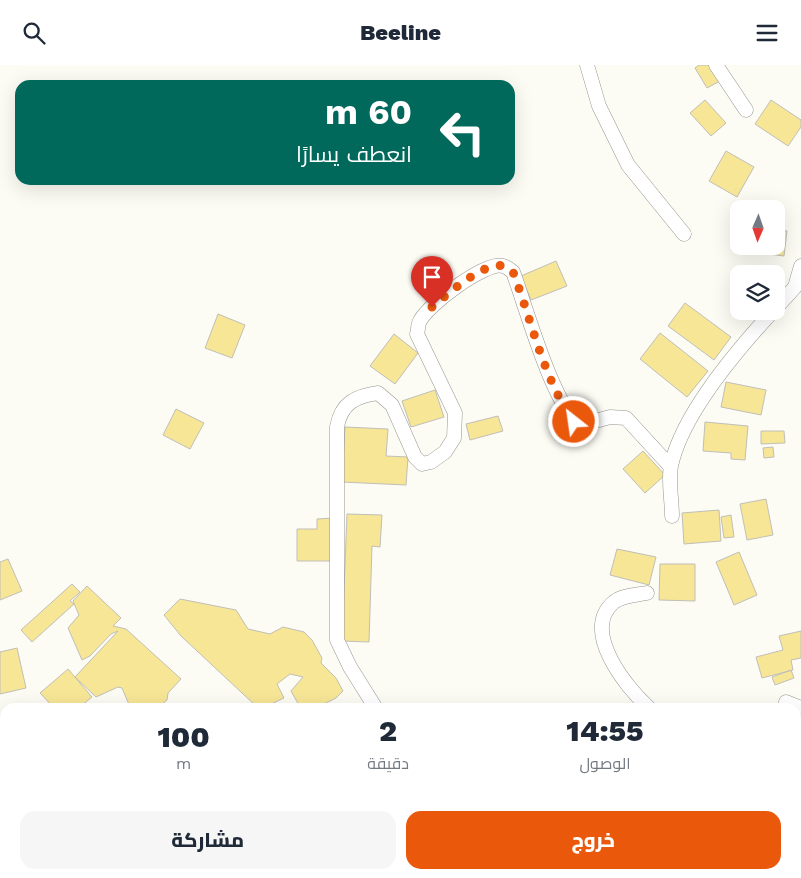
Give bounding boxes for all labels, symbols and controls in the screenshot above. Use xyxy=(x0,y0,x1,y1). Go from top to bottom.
icon: search xyxy=(20,19,48,47)
icon: menu xyxy=(753,19,781,47)
text: Beeline xyxy=(360,20,441,45)
text: 60 m xyxy=(325,91,412,133)
icon: left xyxy=(430,100,495,165)
text: انعطف يسارًا xyxy=(296,142,412,167)
north arrow xyxy=(730,200,785,255)
map controls xyxy=(730,200,785,320)
pin xyxy=(411,256,453,307)
icon: arrive xyxy=(418,263,446,291)
button: layers xyxy=(730,265,785,320)
position arrow xyxy=(547,395,599,447)
text: 2 xyxy=(379,713,397,748)
text: 14:55 xyxy=(566,713,644,748)
text: 100 xyxy=(157,719,210,754)
text: m xyxy=(176,754,191,773)
text: دقيقة xyxy=(367,754,409,773)
text: الوصول xyxy=(579,754,630,773)
button: مشاركة xyxy=(20,811,396,869)
button: خروج xyxy=(406,811,781,869)

